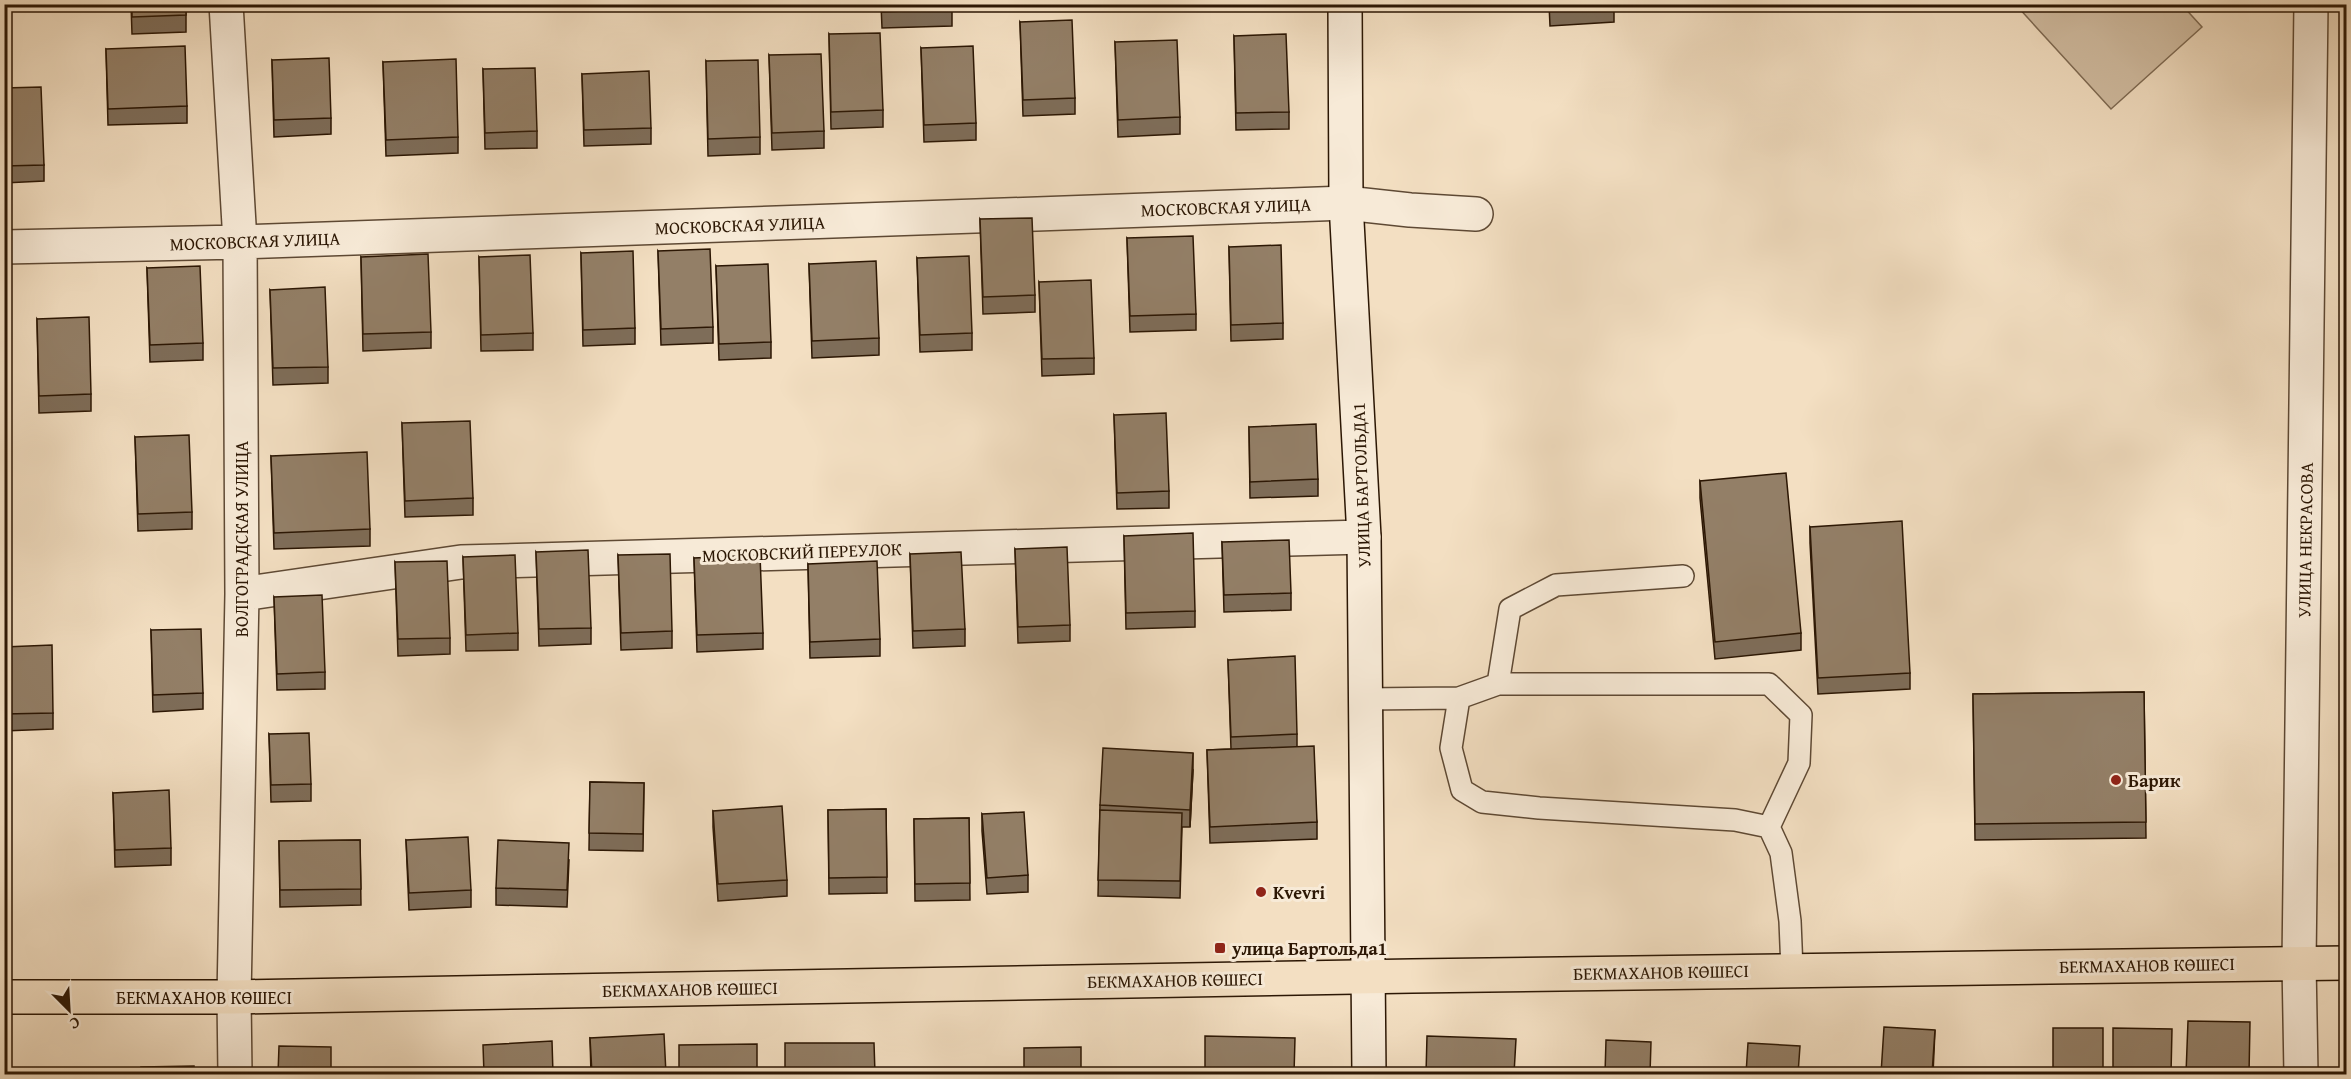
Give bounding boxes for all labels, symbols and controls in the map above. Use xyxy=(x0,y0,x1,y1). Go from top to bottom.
street label: МОСКОВСКАЯ УЛИЦА xyxy=(1140,191,1312,223)
street label: МОСКОВСКАЯ УЛИЦА xyxy=(654,209,826,241)
street label: МОСКОВСКАЯ УЛИЦА xyxy=(169,225,341,257)
street label: УЛИЦА БАРТОЛЬДА1 xyxy=(1345,402,1377,568)
street label: ВОЛГОГРАДСКАЯ УЛИЦА xyxy=(228,441,255,637)
street label: УЛИЦА НЕКРАСОВА xyxy=(2290,462,2320,618)
street label: МОСКОВСКИЙ ПЕРЕУЛОК xyxy=(702,535,902,569)
place label: Барик xyxy=(2128,767,2181,794)
marker: Барик xyxy=(2109,773,2123,787)
place label: Kvevri xyxy=(1273,879,1326,906)
marker: Kvevri xyxy=(1254,885,1268,899)
place label: улица Бартольда1 xyxy=(1231,935,1387,962)
marker: улица Бартольда1 xyxy=(1213,941,1227,955)
street label: БЕКМАХАНОВ КӨШЕСІ xyxy=(2059,950,2235,980)
street label: БЕКМАХАНОВ КӨШЕСІ xyxy=(1573,957,1749,987)
street label: БЕКМАХАНОВ КӨШЕСІ xyxy=(1087,965,1263,995)
street label: БЕКМАХАНОВ КӨШЕСІ xyxy=(602,974,778,1004)
north arrow xyxy=(39,980,99,1040)
street label: БЕКМАХАНОВ КӨШЕСІ xyxy=(116,984,292,1011)
text: С xyxy=(66,1011,84,1037)

